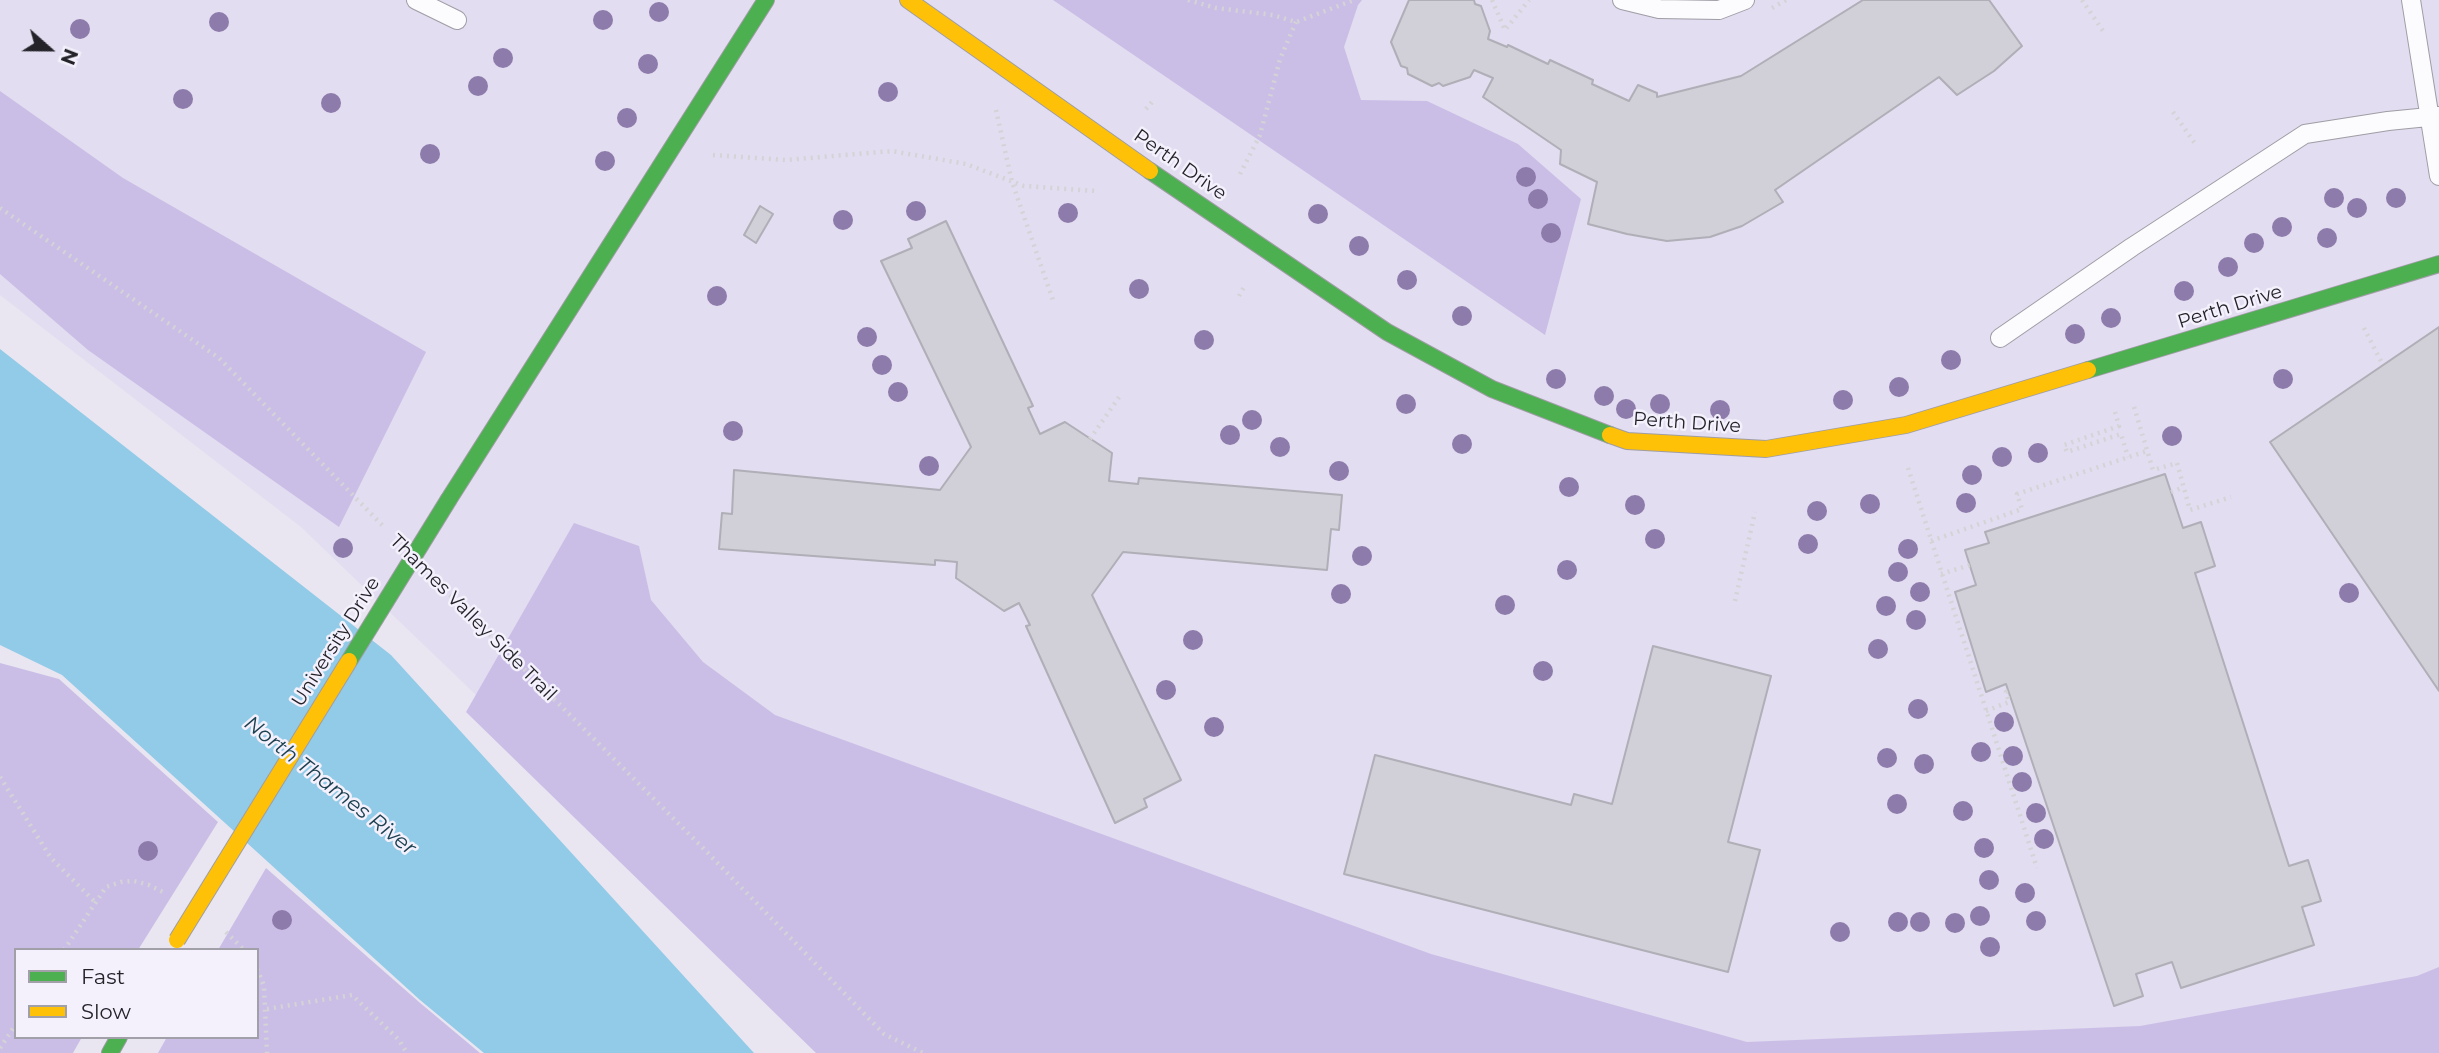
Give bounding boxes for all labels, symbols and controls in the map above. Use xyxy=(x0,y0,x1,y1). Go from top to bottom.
north arrow xyxy=(14,14,84,84)
text: N xyxy=(56,45,83,68)
street label: Perth Drive xyxy=(1129,125,1231,205)
street label: Perth Drive xyxy=(2175,280,2285,334)
street label: Perth Drive xyxy=(1632,408,1742,438)
street label: Thames Valley Side Trail xyxy=(385,530,561,706)
street label: University Drive xyxy=(287,573,385,711)
water label: North Thames River xyxy=(239,711,421,861)
legend xyxy=(14,948,259,1039)
text: Fast xyxy=(81,964,125,989)
text: Slow xyxy=(81,999,131,1024)

